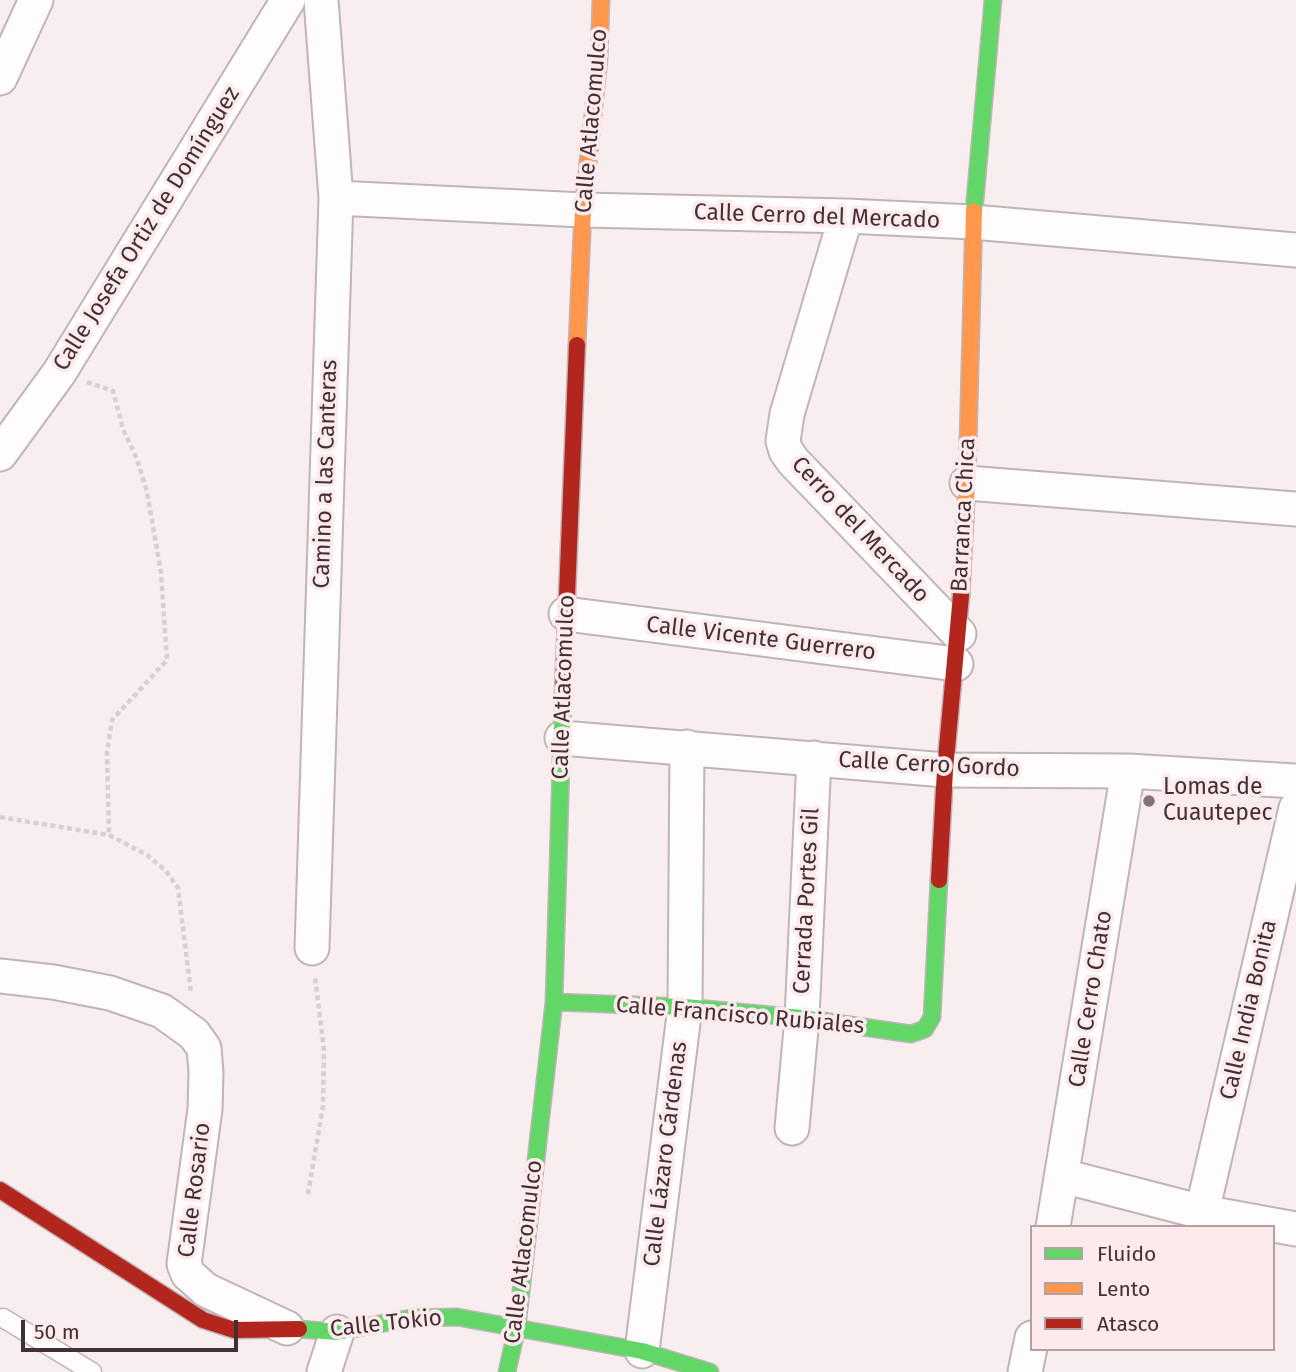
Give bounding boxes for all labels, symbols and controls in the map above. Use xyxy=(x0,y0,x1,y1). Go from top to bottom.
street label: Calle Atlacomulco xyxy=(570,28,614,214)
street label: Calle Josefa Ortiz de Domínguez xyxy=(48,82,246,376)
street label: Calle Cerro del Mercado xyxy=(693,199,941,235)
street label: Camino a las Canteras xyxy=(308,359,344,589)
street label: Barranca Chica xyxy=(946,437,982,593)
street label: Cerro del Mercado xyxy=(785,451,935,609)
street label: Calle Atlacomulco xyxy=(547,594,581,780)
street label: Calle Vicente Guerrero xyxy=(645,611,877,667)
street label: Calle Cerro Gordo xyxy=(838,746,1020,784)
place label: Lomas de Cuautepec xyxy=(1163,774,1272,828)
marker: Lomas de Cuautepec xyxy=(1141,793,1157,809)
street label: Cerrada Portes Gil xyxy=(788,807,826,995)
street label: Calle Cerro Chato xyxy=(1063,909,1119,1089)
street label: Calle India Bonita xyxy=(1215,917,1283,1103)
street label: Calle Francisco Rubiales xyxy=(615,991,865,1041)
street label: Calle Lázaro Cárdenas xyxy=(638,1040,694,1268)
street label: Calle Rosario xyxy=(173,1121,217,1259)
street label: Calle Atlacomulco xyxy=(499,1159,549,1345)
legend xyxy=(1030,1225,1275,1351)
text: Fluido xyxy=(1097,1241,1156,1267)
text: Lento xyxy=(1097,1276,1150,1302)
street label: Calle Tokio xyxy=(329,1304,443,1344)
scale bar xyxy=(24,1306,242,1350)
text: Atasco xyxy=(1097,1311,1159,1337)
text: 50 m xyxy=(34,1319,80,1345)

